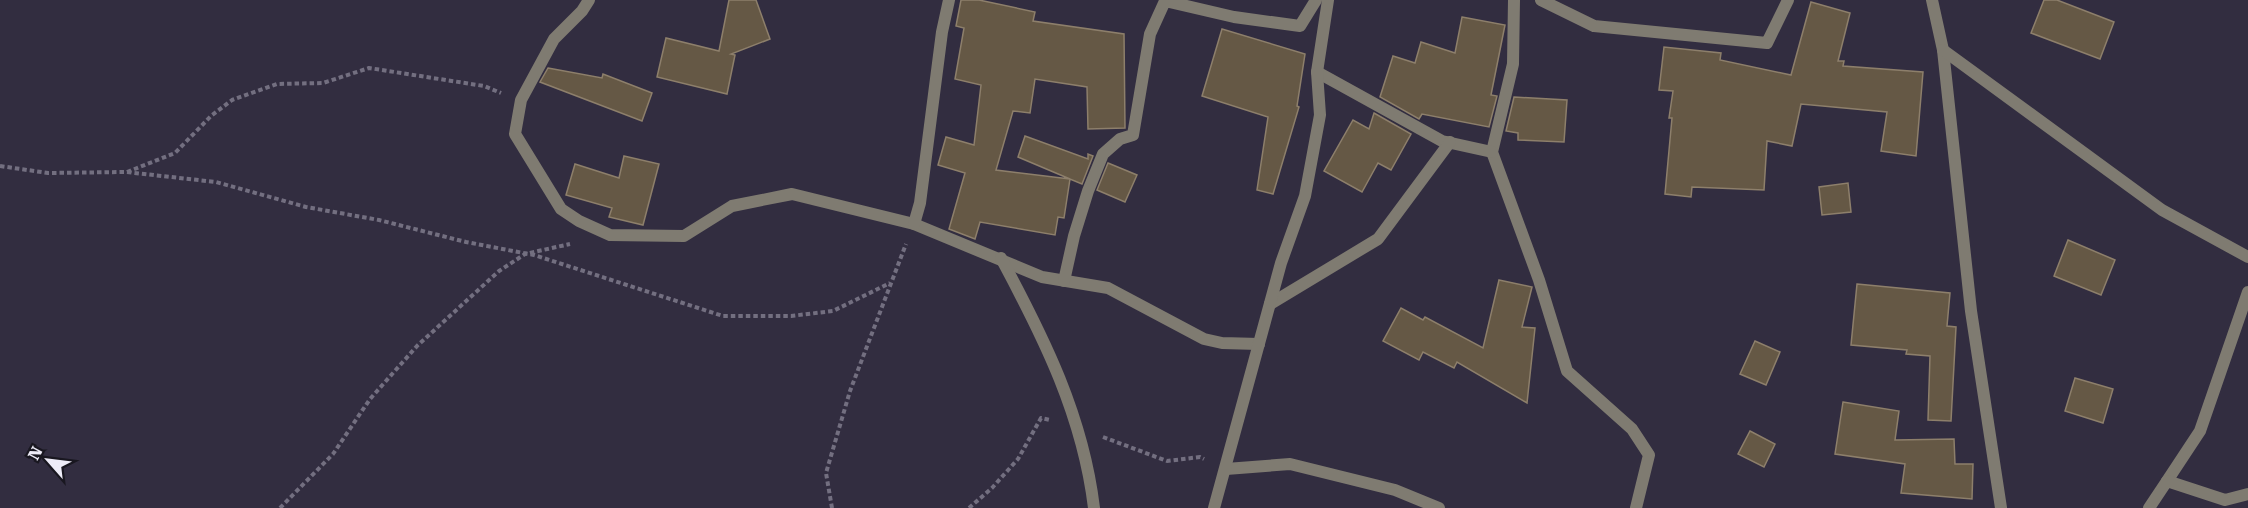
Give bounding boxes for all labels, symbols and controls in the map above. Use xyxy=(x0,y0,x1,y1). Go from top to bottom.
north arrow xyxy=(18,430,78,490)
text: N xyxy=(24,443,46,463)

